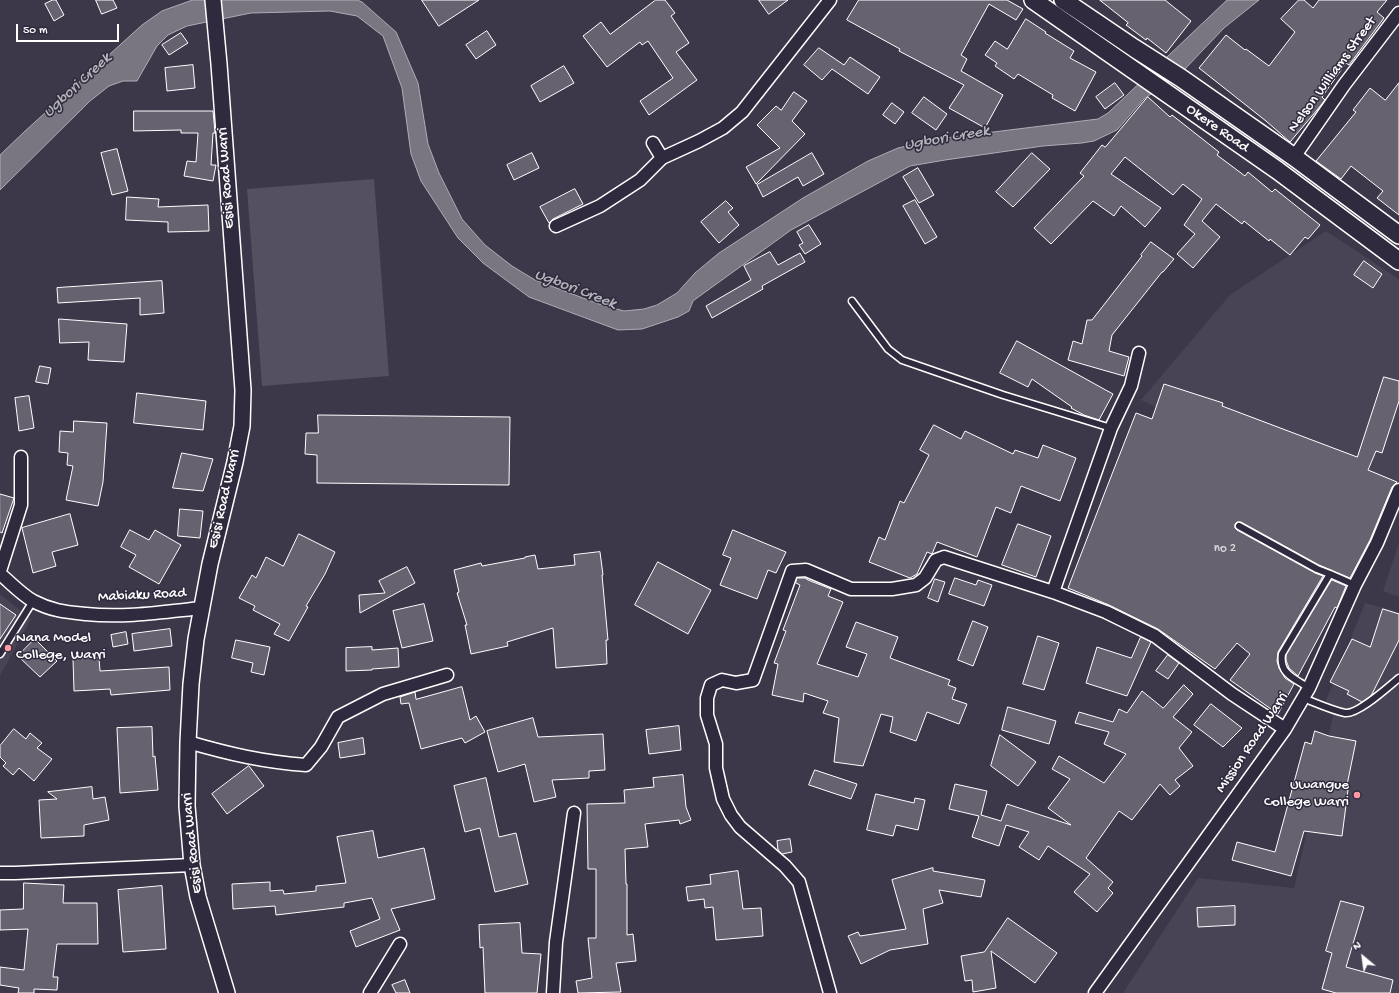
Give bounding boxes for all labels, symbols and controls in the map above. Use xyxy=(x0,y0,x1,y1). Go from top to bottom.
street label: Nelson Williams Street xyxy=(1285,14,1381,136)
scale bar xyxy=(18,16,121,42)
text: 50 m xyxy=(23,24,48,38)
water label: Ugbori Creek xyxy=(40,50,116,122)
street label: Okere Road xyxy=(1182,101,1252,157)
water label: Ugbori Creek xyxy=(903,122,991,156)
street label: Esisi Road Warri xyxy=(214,127,240,229)
water label: Ugbori Creek xyxy=(531,266,619,314)
street label: Esisi Road Warri xyxy=(205,447,245,551)
house number: no 2 xyxy=(1214,541,1236,557)
street label: Mabiaku Road xyxy=(97,585,187,607)
place label: Nana Model College, Warri xyxy=(16,630,106,665)
marker: Nana Model College, Warri xyxy=(3,643,13,653)
street label: Mission Road Warri xyxy=(1213,689,1293,797)
place label: Uwangue College Warri xyxy=(1264,777,1349,812)
marker: Uwangue College Warri xyxy=(1352,790,1362,800)
street label: Esisi Road Warri xyxy=(179,791,207,895)
north arrow xyxy=(1343,937,1383,977)
text: N xyxy=(1351,940,1363,953)

